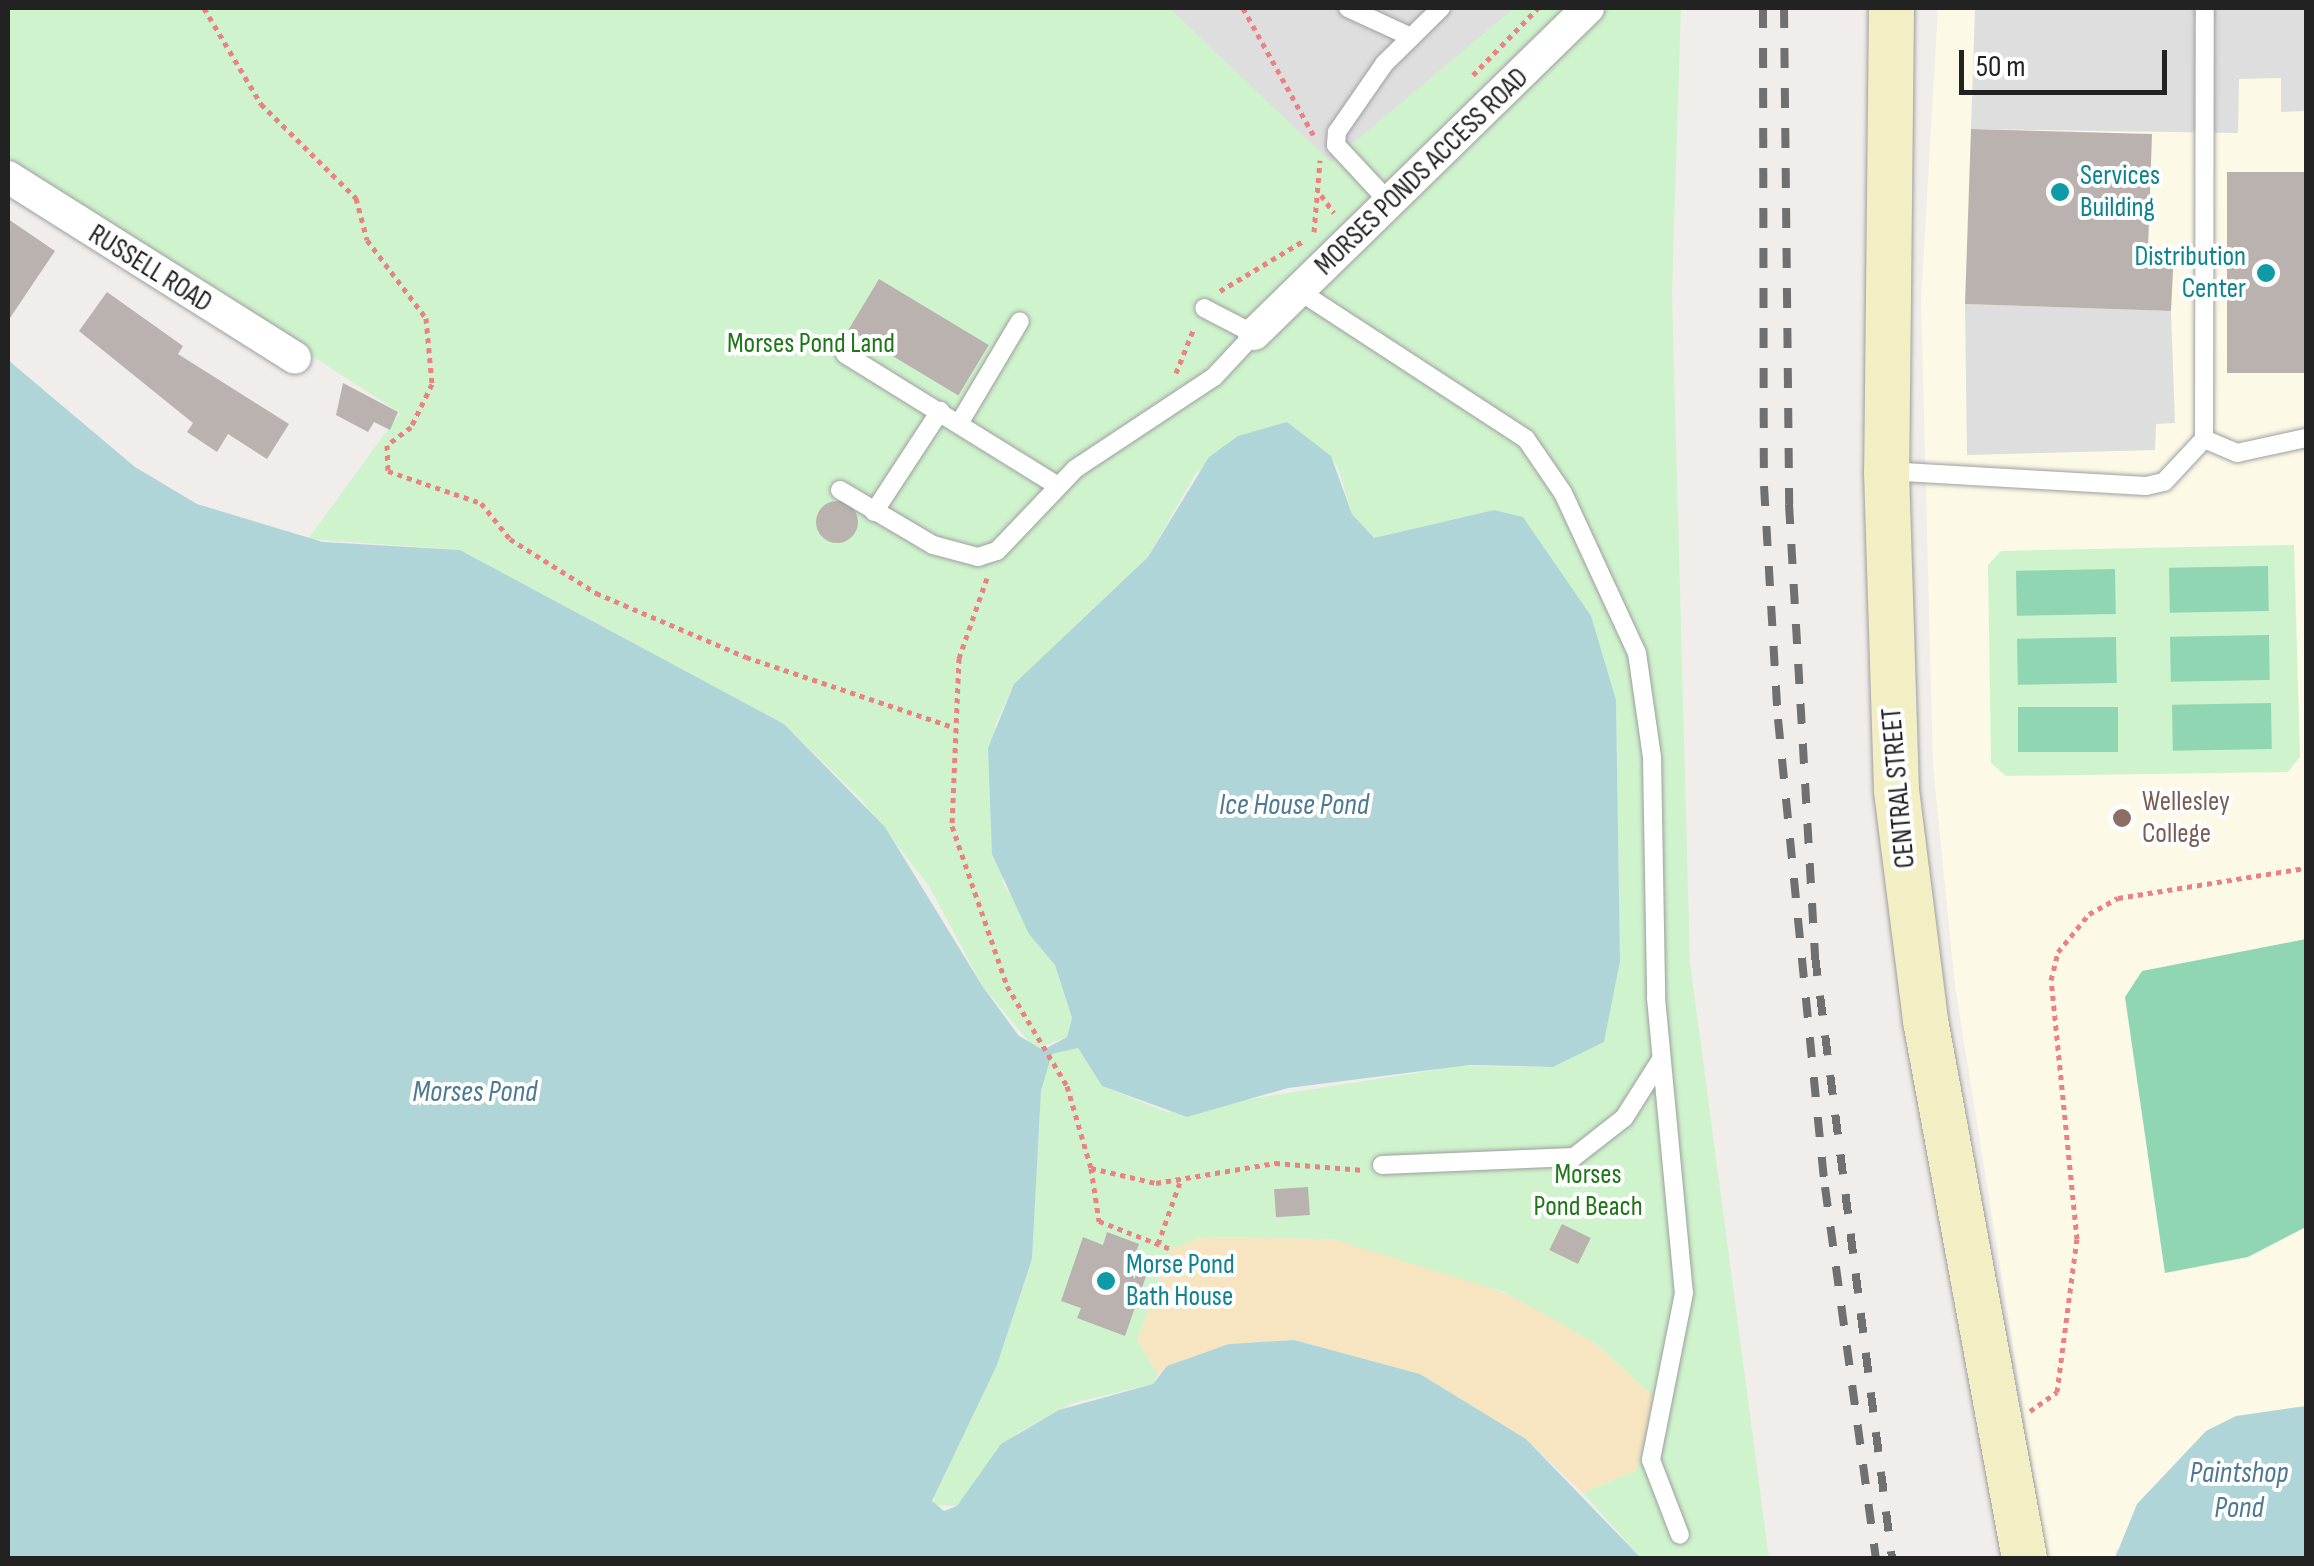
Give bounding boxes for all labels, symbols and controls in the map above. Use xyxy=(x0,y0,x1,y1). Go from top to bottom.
scale bar xyxy=(1964,30,2172,92)
text: 50 m xyxy=(1976,49,2025,85)
street label: MORSES PONDS ACCESS ROAD xyxy=(1308,61,1536,283)
place label: Services Building xyxy=(2080,159,2160,225)
marker: Services Building xyxy=(2049,181,2071,203)
street label: RUSSELL ROAD xyxy=(82,218,218,320)
place label: Distribution Center xyxy=(2135,240,2246,306)
marker: Distribution Center xyxy=(2255,262,2277,284)
park label: Morses Pond Land xyxy=(727,327,895,361)
street label: CENTRAL STREET xyxy=(1875,706,1923,870)
place label: Wellesley College xyxy=(2142,785,2230,851)
water label: Ice House Pond xyxy=(1219,787,1369,823)
marker: Wellesley College xyxy=(2111,807,2133,829)
water label: Morses Pond xyxy=(413,1074,537,1110)
park label: Morses Pond Beach xyxy=(1533,1158,1643,1224)
place label: Morse Pond Bath House xyxy=(1126,1248,1235,1314)
marker: Morse Pond Bath House xyxy=(1095,1270,1117,1292)
water label: Paintshop Pond xyxy=(2190,1455,2288,1526)

